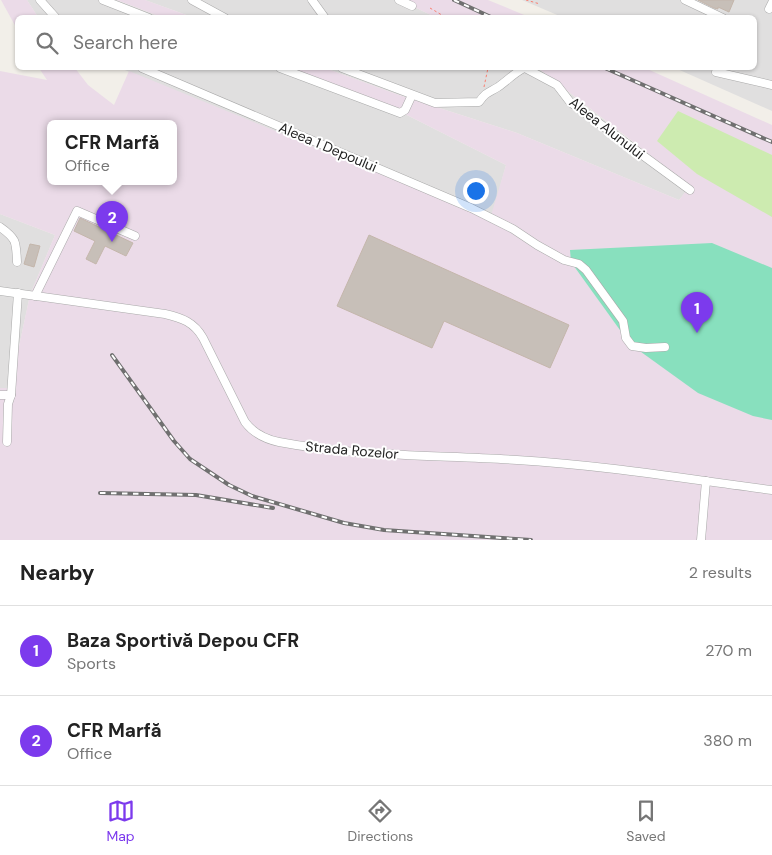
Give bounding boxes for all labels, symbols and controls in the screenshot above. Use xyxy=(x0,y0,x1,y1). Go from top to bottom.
search box xyxy=(15,15,757,70)
icon: search xyxy=(33,29,61,57)
text: Search here xyxy=(73,30,178,55)
street label: Aleea Alunului xyxy=(566,93,648,163)
street label: Aleea 1 Depoului xyxy=(276,118,380,176)
popup xyxy=(47,120,177,185)
text: CFR Marfă xyxy=(65,130,159,155)
text: Office xyxy=(65,155,110,176)
your location xyxy=(463,178,489,204)
pin: 2 xyxy=(96,201,128,242)
pin: 1 xyxy=(681,292,713,333)
street label: Strada Rozelor xyxy=(305,437,399,463)
text: Nearby xyxy=(20,559,94,587)
text: 2 results xyxy=(689,562,752,583)
text: Baza Sportivă Depou CFR xyxy=(67,628,299,653)
text: 1 xyxy=(33,640,39,661)
text: 270 m xyxy=(705,640,752,661)
text: Sports xyxy=(67,653,116,674)
text: CFR Marfă xyxy=(67,718,162,743)
text: 2 xyxy=(31,730,41,751)
text: 380 m xyxy=(703,730,752,751)
text: Office xyxy=(67,743,112,764)
tab: Map xyxy=(106,797,135,845)
tab: Directions xyxy=(348,797,413,845)
tab: Saved xyxy=(626,797,666,845)

